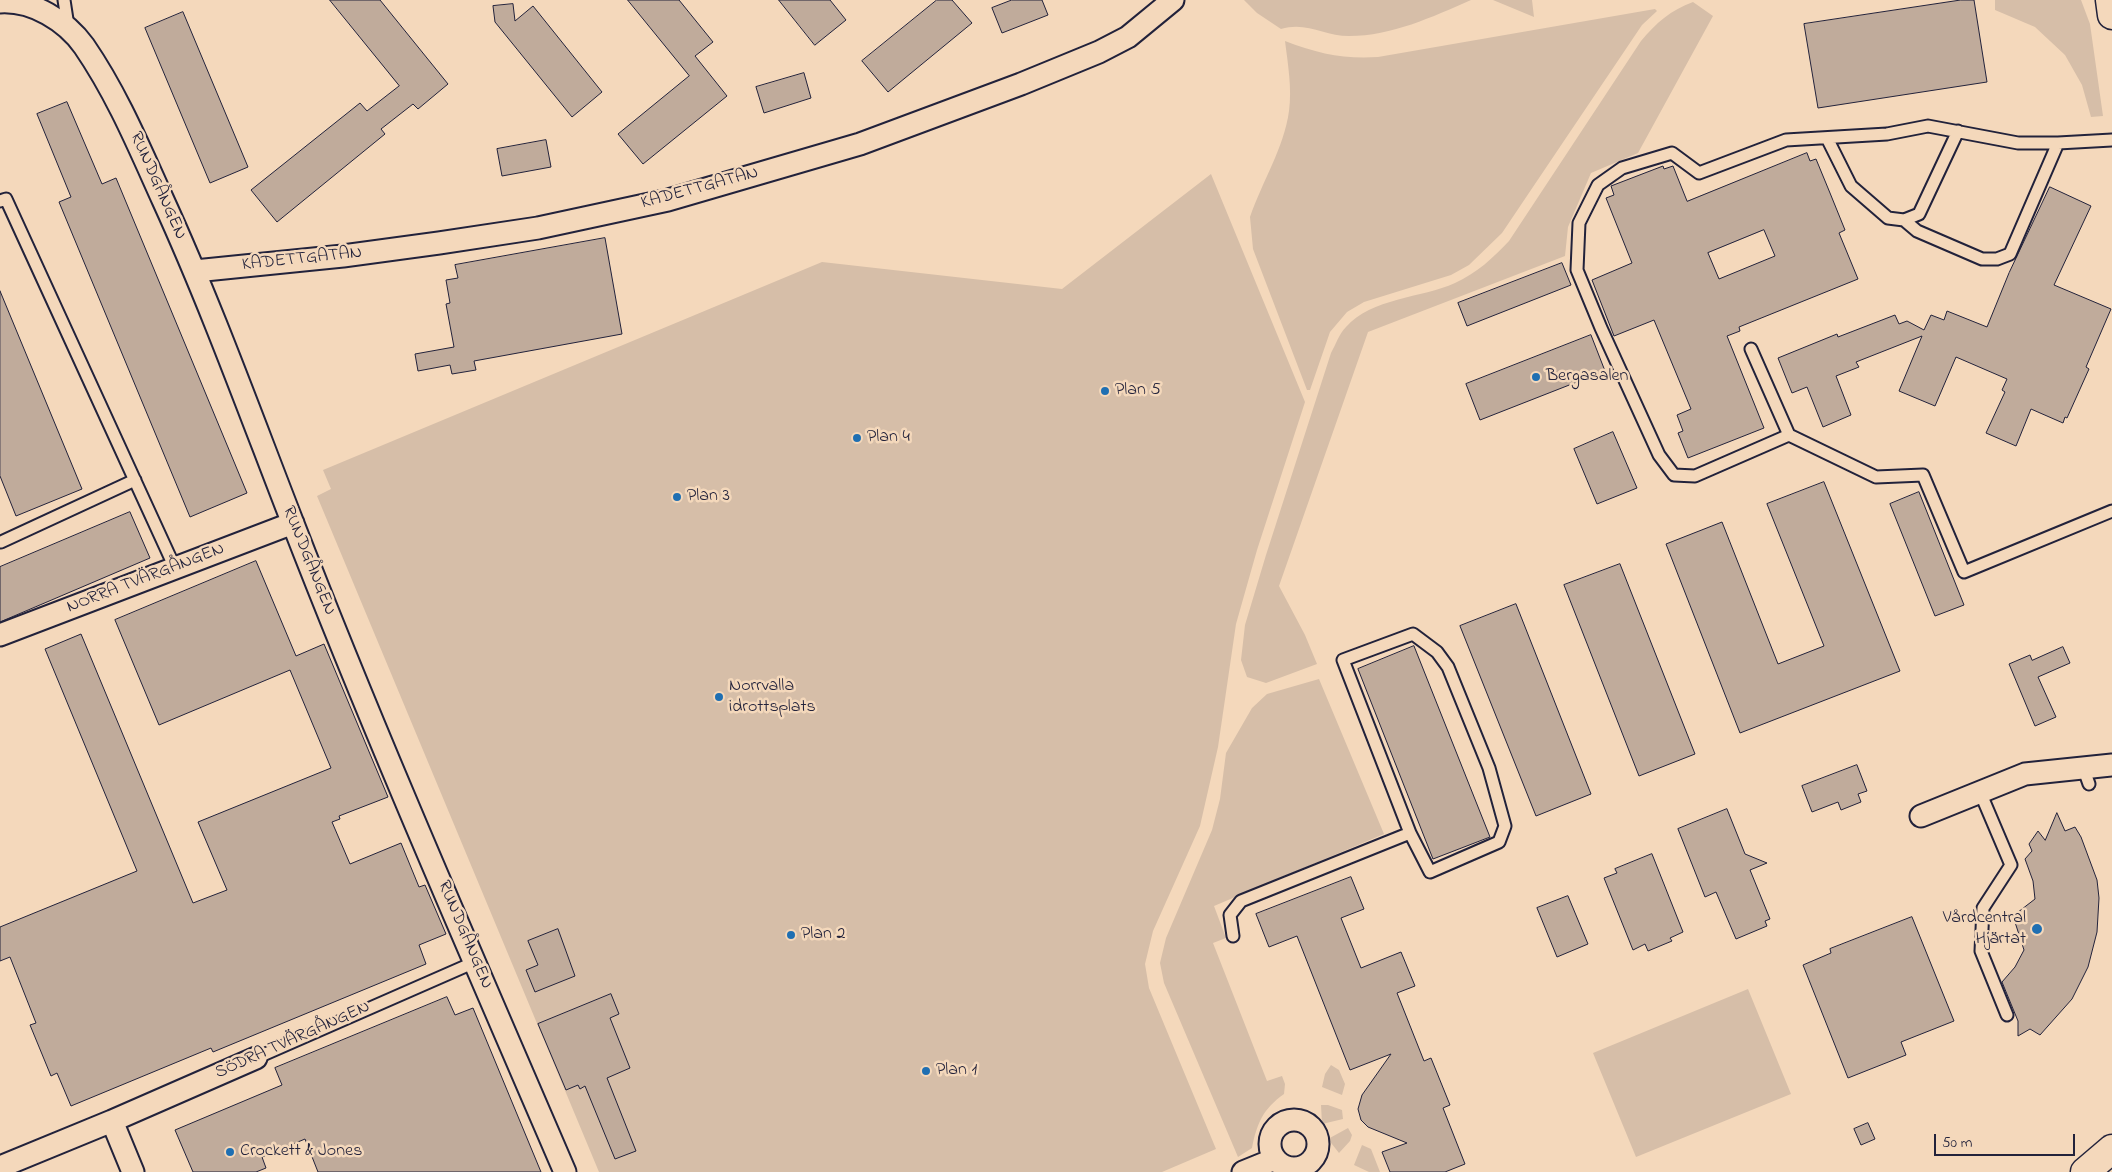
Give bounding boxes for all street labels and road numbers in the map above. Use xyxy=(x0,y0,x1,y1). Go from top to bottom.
street label: RUNDGÅNGEN xyxy=(124,129,190,243)
street label: KADETTGATAN xyxy=(639,163,761,215)
street label: KADETTGATAN xyxy=(241,243,363,277)
street label: RUNDGÅNGEN xyxy=(276,503,340,619)
street label: NORRA TVÄRGÅNGEN xyxy=(64,539,228,619)
street label: RUNDGÅNGEN xyxy=(431,878,497,992)
street label: SÖDRA TVÄRGÅNGEN xyxy=(212,997,374,1085)

